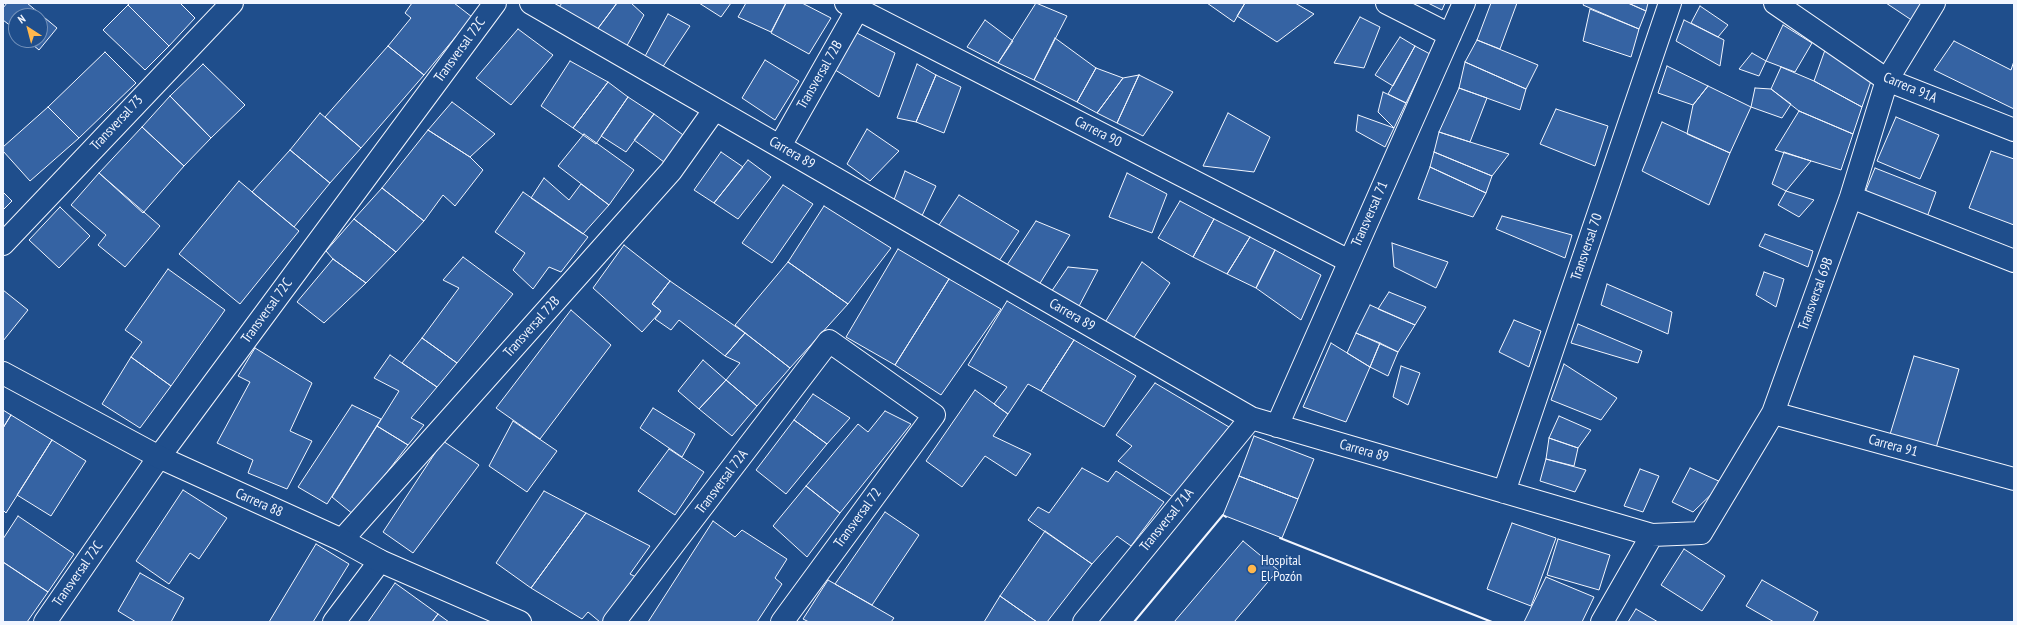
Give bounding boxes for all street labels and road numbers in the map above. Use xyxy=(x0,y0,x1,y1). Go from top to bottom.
street label: Transversal 72C xyxy=(431,14,489,86)
street label: Transversal 72B xyxy=(794,38,846,112)
street label: Carrera 91A xyxy=(1881,69,1939,107)
street label: Transversal 73 xyxy=(87,92,147,154)
street label: Carrera 90 xyxy=(1072,113,1124,151)
street label: Carrera 89 xyxy=(766,133,818,173)
street label: Transversal 71 xyxy=(1348,179,1392,249)
street label: Transversal 70 xyxy=(1568,211,1606,283)
street label: Transversal 69B xyxy=(1795,255,1837,333)
street label: Transversal 72C xyxy=(238,275,296,347)
street label: Transversal 72B xyxy=(500,293,564,361)
street label: Carrera 89 xyxy=(1046,295,1098,335)
street label: Carrera 91 xyxy=(1867,431,1919,461)
street label: Carrera 89 xyxy=(1338,436,1390,466)
street label: Transversal 72A xyxy=(692,447,752,517)
street label: Carrera 88 xyxy=(233,485,285,521)
street label: Transversal 72 xyxy=(831,485,885,551)
street label: Transversal 71A xyxy=(1136,485,1198,555)
street label: Transversal 72C xyxy=(49,538,107,610)

